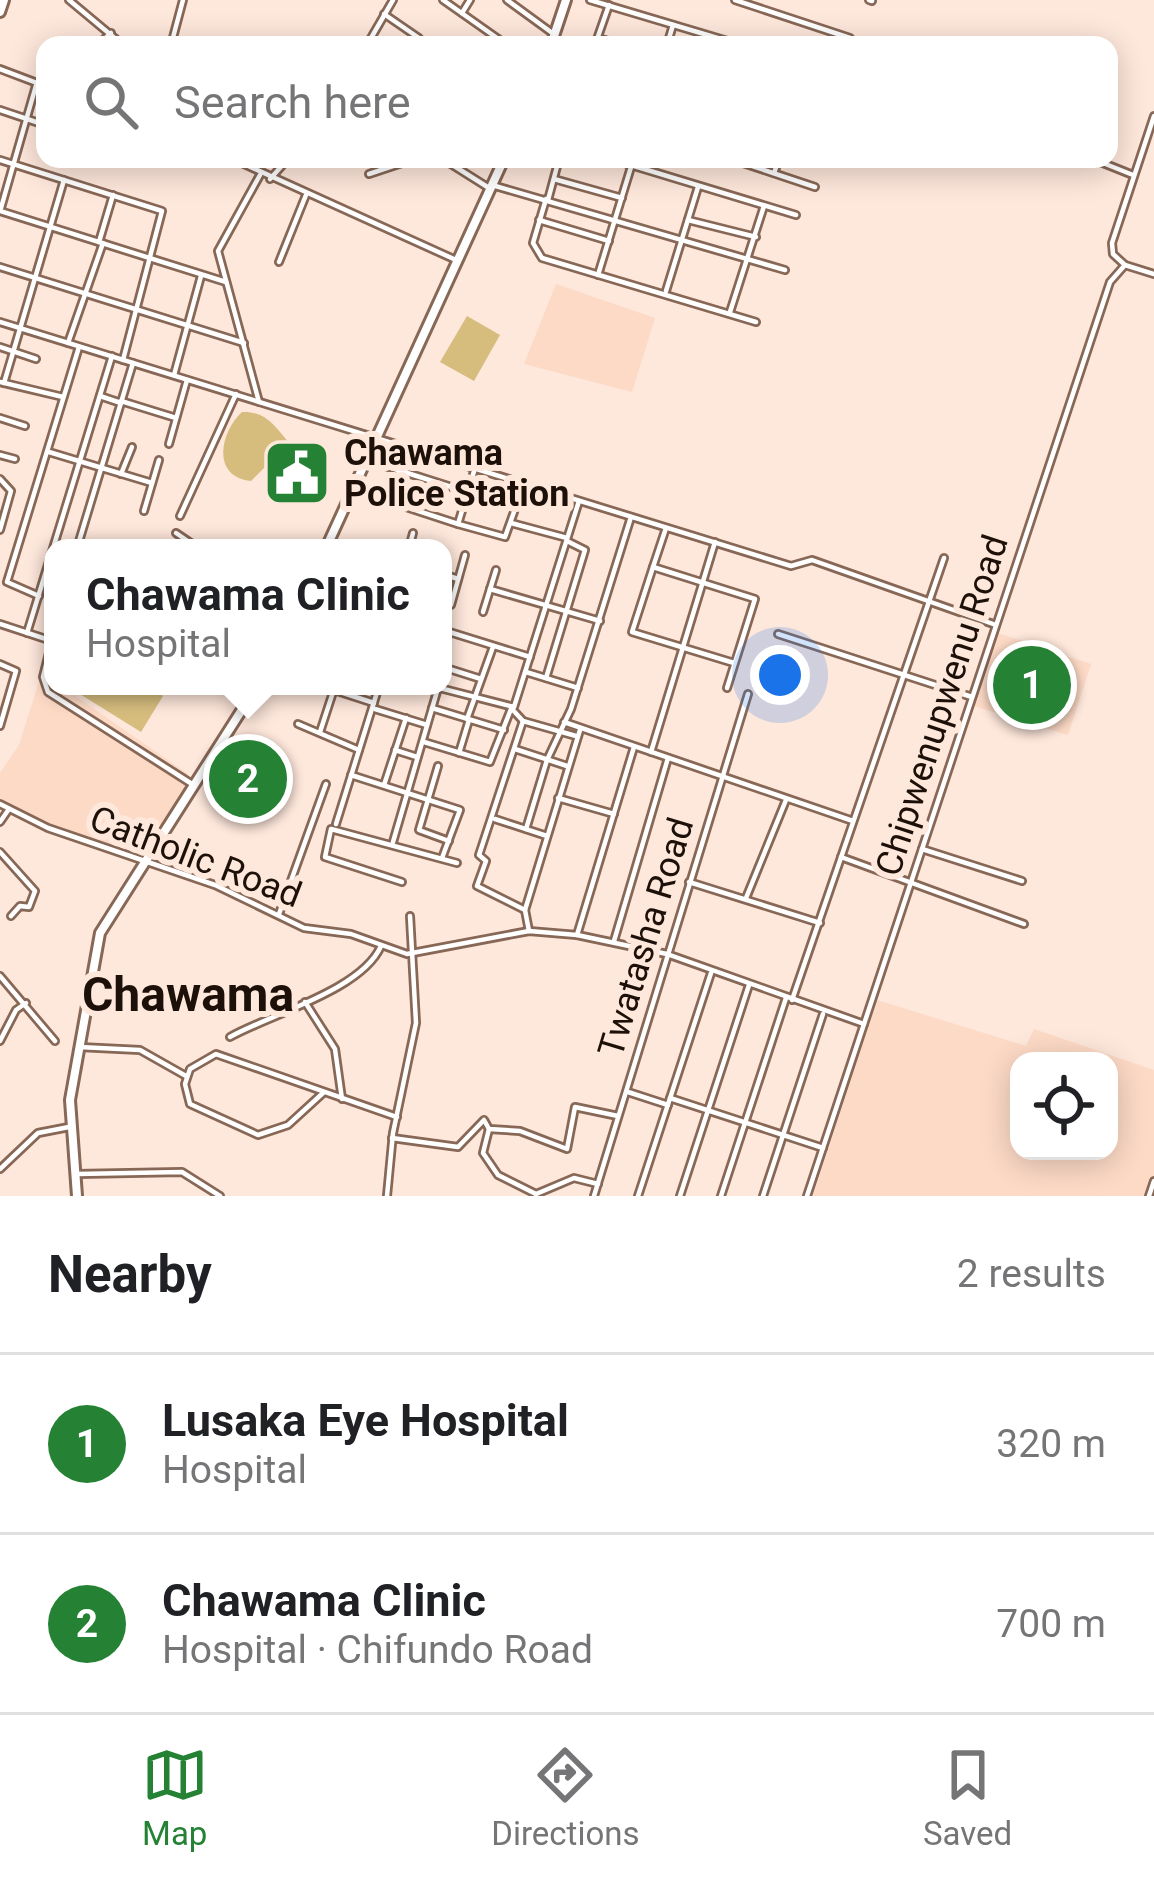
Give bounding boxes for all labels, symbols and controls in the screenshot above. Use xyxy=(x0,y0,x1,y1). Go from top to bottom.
search box xyxy=(36,36,1118,168)
icon: search xyxy=(78,69,144,135)
text: Search here xyxy=(174,76,411,129)
place label: Chawama Police Station xyxy=(344,432,569,515)
public building icon: Chawama Police Station xyxy=(262,438,332,508)
street label: Chipwenupwenu Road xyxy=(867,530,1017,881)
popup xyxy=(44,539,452,695)
text: Chawama Clinic xyxy=(86,568,410,621)
text: Hospital xyxy=(86,621,231,667)
pin: 1 xyxy=(993,640,1071,730)
your location xyxy=(750,645,810,705)
pin: 2 xyxy=(209,734,287,824)
street label: Catholic Road xyxy=(84,797,307,917)
street label: Twatasha Road xyxy=(590,813,702,1062)
district label: Chawama xyxy=(82,966,294,1023)
map controls xyxy=(1010,1052,1118,1160)
button: locate xyxy=(1010,1052,1118,1160)
text: Nearby xyxy=(48,1245,212,1304)
text: 2 results xyxy=(957,1251,1106,1297)
text: Lusaka Eye Hospital xyxy=(162,1394,569,1447)
text: 1 xyxy=(76,1421,98,1467)
text: 320 m xyxy=(996,1421,1106,1467)
text: Hospital xyxy=(162,1447,307,1493)
text: Chawama Clinic xyxy=(162,1574,486,1627)
text: 2 xyxy=(76,1601,98,1647)
text: 700 m xyxy=(996,1601,1106,1647)
text: Hospital · Chifundo Road xyxy=(162,1627,593,1673)
tab: Map xyxy=(142,1742,208,1853)
tab: Directions xyxy=(491,1742,640,1853)
tab: Saved xyxy=(923,1742,1012,1853)

